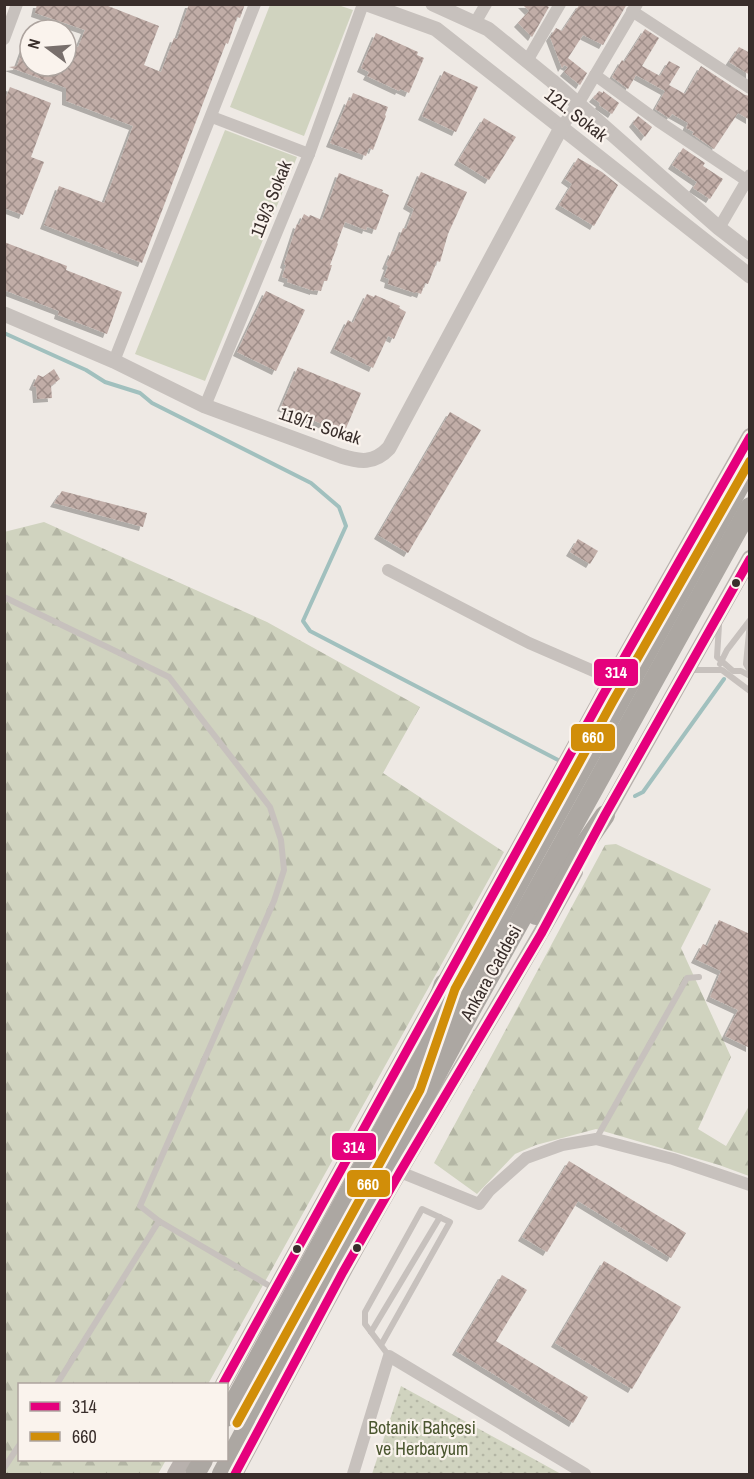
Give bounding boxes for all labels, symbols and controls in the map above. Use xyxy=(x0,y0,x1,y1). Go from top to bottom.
north arrow xyxy=(18,18,78,78)
text: N xyxy=(22,36,45,51)
street label: 121. Sokak xyxy=(540,82,614,148)
street label: 119/3 Sokak xyxy=(244,156,298,241)
street label: 119/1. Sokak xyxy=(276,400,365,451)
unlabelled marker xyxy=(730,577,742,589)
line badge: 314 xyxy=(593,658,639,687)
text: 314 xyxy=(605,661,628,683)
line badge: 660 xyxy=(570,723,616,752)
text: 660 xyxy=(582,726,604,748)
street label: Ankara Caddesi xyxy=(453,920,527,1026)
line badge: 314 xyxy=(331,1132,377,1161)
text: 314 xyxy=(343,1136,366,1158)
line badge: 660 xyxy=(346,1169,391,1198)
text: 660 xyxy=(357,1173,379,1195)
unlabelled marker xyxy=(351,1242,363,1254)
unlabelled marker xyxy=(291,1243,303,1255)
legend xyxy=(18,1383,228,1461)
text: 314 xyxy=(72,1394,97,1419)
park label: Botanik Bahçesi ve Herbaryum xyxy=(368,1415,476,1461)
text: 660 xyxy=(72,1424,97,1449)

